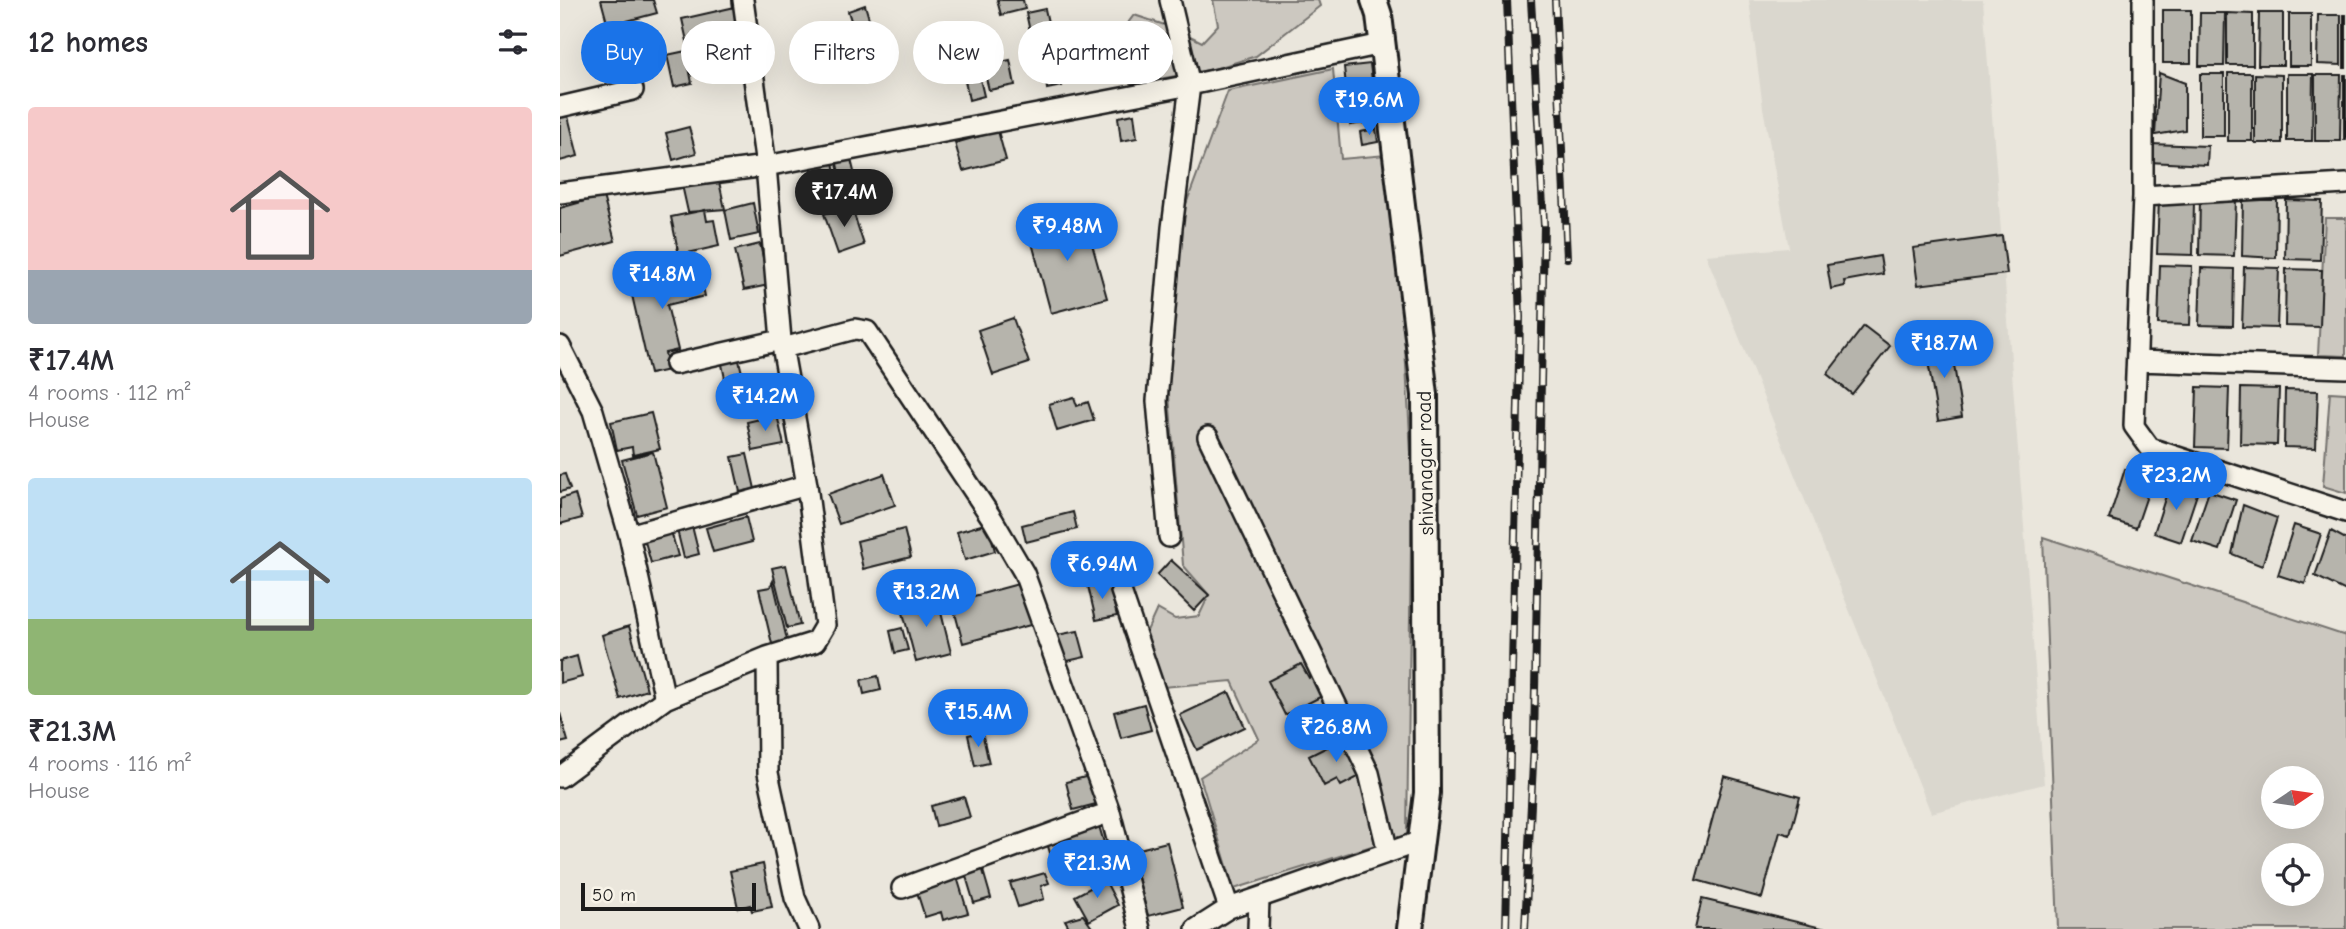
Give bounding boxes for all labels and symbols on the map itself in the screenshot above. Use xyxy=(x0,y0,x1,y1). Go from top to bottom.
pin: ₹19.6M xyxy=(1312,78,1426,137)
pin: ₹17.4M xyxy=(787,170,901,229)
pin: ₹9.48M xyxy=(1010,204,1124,263)
pin: ₹14.8M xyxy=(605,252,719,311)
pin: ₹18.7M xyxy=(1887,320,2001,380)
pin: ₹14.2M xyxy=(708,374,822,433)
street label: shivanagar road xyxy=(1412,390,1438,536)
pin: ₹23.2M xyxy=(2119,452,2233,512)
pin: ₹6.94M xyxy=(1045,542,1159,601)
pin: ₹13.2M xyxy=(869,570,983,629)
pin: ₹15.4M xyxy=(921,690,1035,749)
pin: ₹26.8M xyxy=(1279,704,1393,764)
north arrow xyxy=(2261,766,2324,830)
pin: ₹21.3M xyxy=(1040,841,1154,900)
scale bar xyxy=(581,880,756,912)

